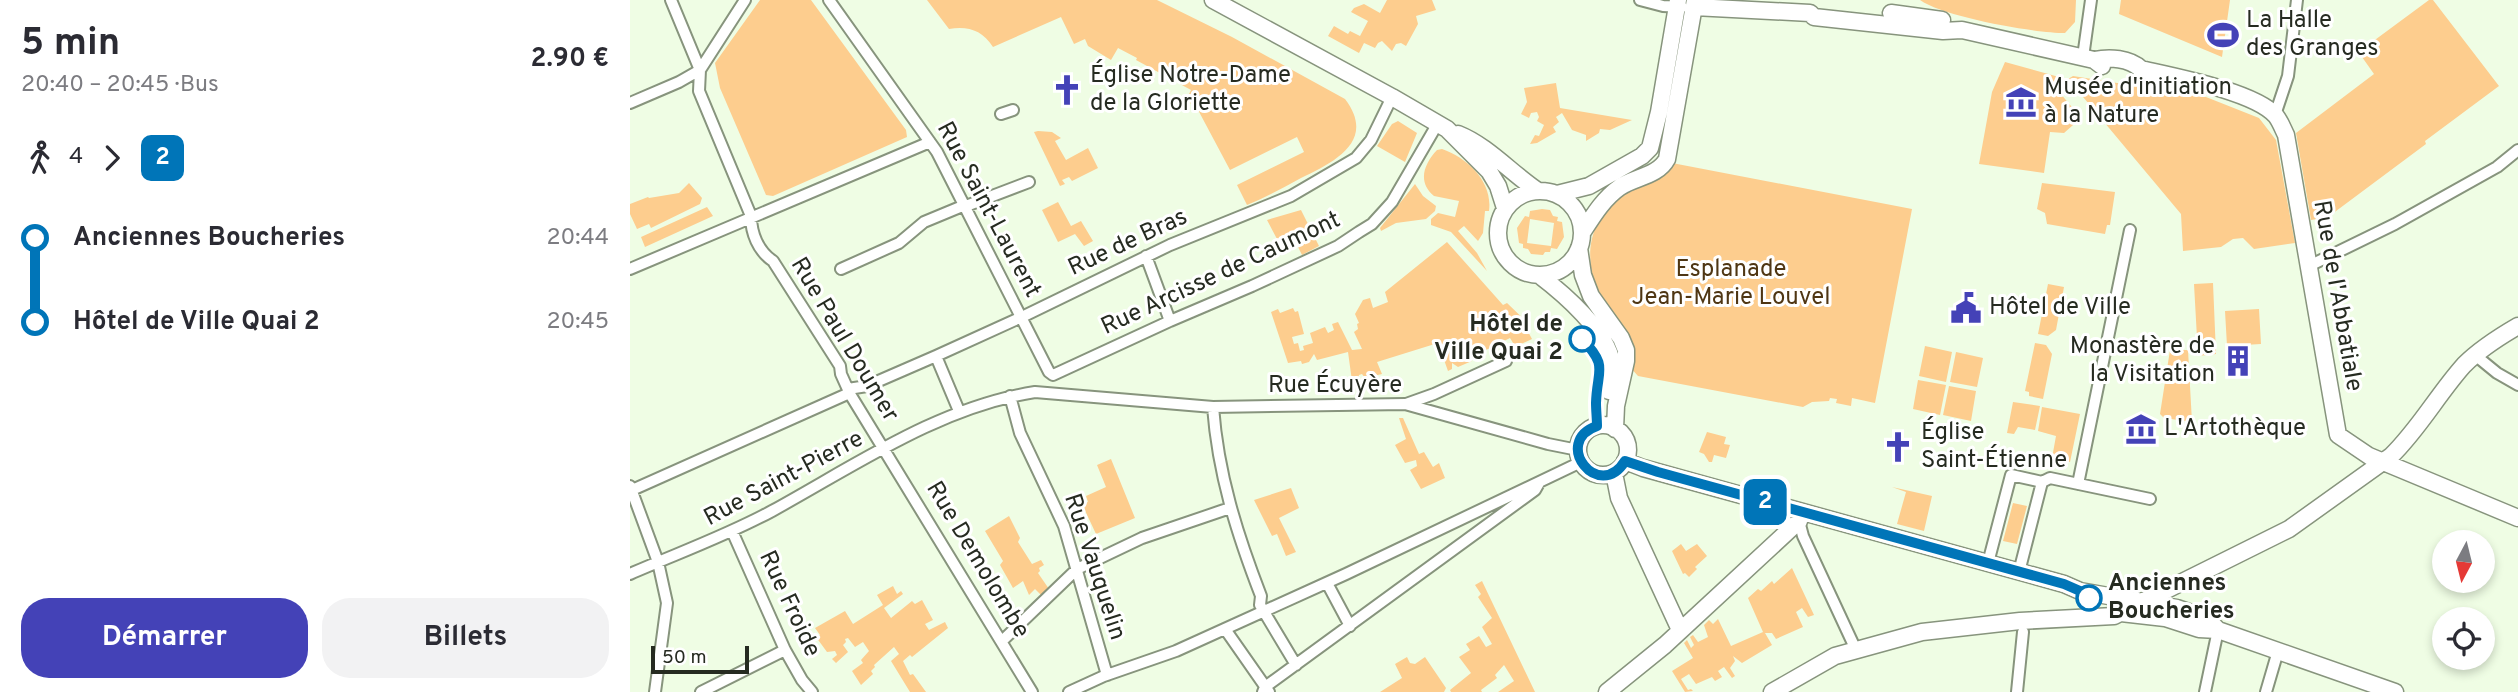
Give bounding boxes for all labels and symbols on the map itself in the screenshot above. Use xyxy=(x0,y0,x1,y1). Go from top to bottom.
place label: La Halle des Granges xyxy=(2246,6,2379,64)
sports icon: La Halle des Granges xyxy=(2206,18,2240,52)
place label: Église Notre-Dame de la Gloriette xyxy=(1090,59,1291,119)
church icon: Église Notre-Dame de la Gloriette xyxy=(1050,73,1084,107)
place label: Musée d'initiation à la Nature xyxy=(2044,73,2232,131)
museum icon: Musée d'initiation à la Nature xyxy=(2004,85,2038,119)
street label: Rue Saint-Laurent xyxy=(929,117,1047,303)
street label: Rue de l'Abbatiale xyxy=(2305,198,2369,394)
street label: Rue de Bras xyxy=(1064,202,1192,284)
street label: Rue Arcisse de Caumont xyxy=(1097,205,1345,343)
street label: Rue Paul Doumer xyxy=(783,252,905,428)
park label: Esplanade Jean-Marie Louvel xyxy=(1632,255,1830,313)
public building icon: Hôtel de Ville xyxy=(1949,291,1983,325)
place label: Hôtel de Ville xyxy=(1989,293,2131,323)
place label: Hôtel de Ville Quai 2 xyxy=(1434,310,1563,368)
marker: Hôtel de Ville Quai 2 xyxy=(1569,326,1595,352)
place label: Monastère de la Visitation xyxy=(2070,332,2215,390)
building icon: Monastère de la Visitation xyxy=(2221,344,2255,378)
street label: Rue Écuyère xyxy=(1268,369,1402,401)
museum icon: L'Artothèque xyxy=(2124,412,2158,446)
place label: L'Artothèque xyxy=(2164,414,2306,444)
place label: Église Saint-Étienne xyxy=(1921,416,2067,476)
street label: Rue Saint-Pierre xyxy=(699,424,869,534)
church icon: Église Saint-Étienne xyxy=(1881,430,1915,464)
street label: Rue Demolombe xyxy=(918,476,1036,644)
line badge: 2 xyxy=(1742,479,1788,525)
street label: Rue Vauquelin xyxy=(1056,490,1132,644)
north arrow xyxy=(2432,530,2496,593)
street label: Rue Froide xyxy=(751,546,827,662)
place label: Anciennes Boucheries xyxy=(2108,569,2235,627)
marker: Anciennes Boucheries xyxy=(2076,585,2102,611)
scale bar xyxy=(651,643,749,675)

